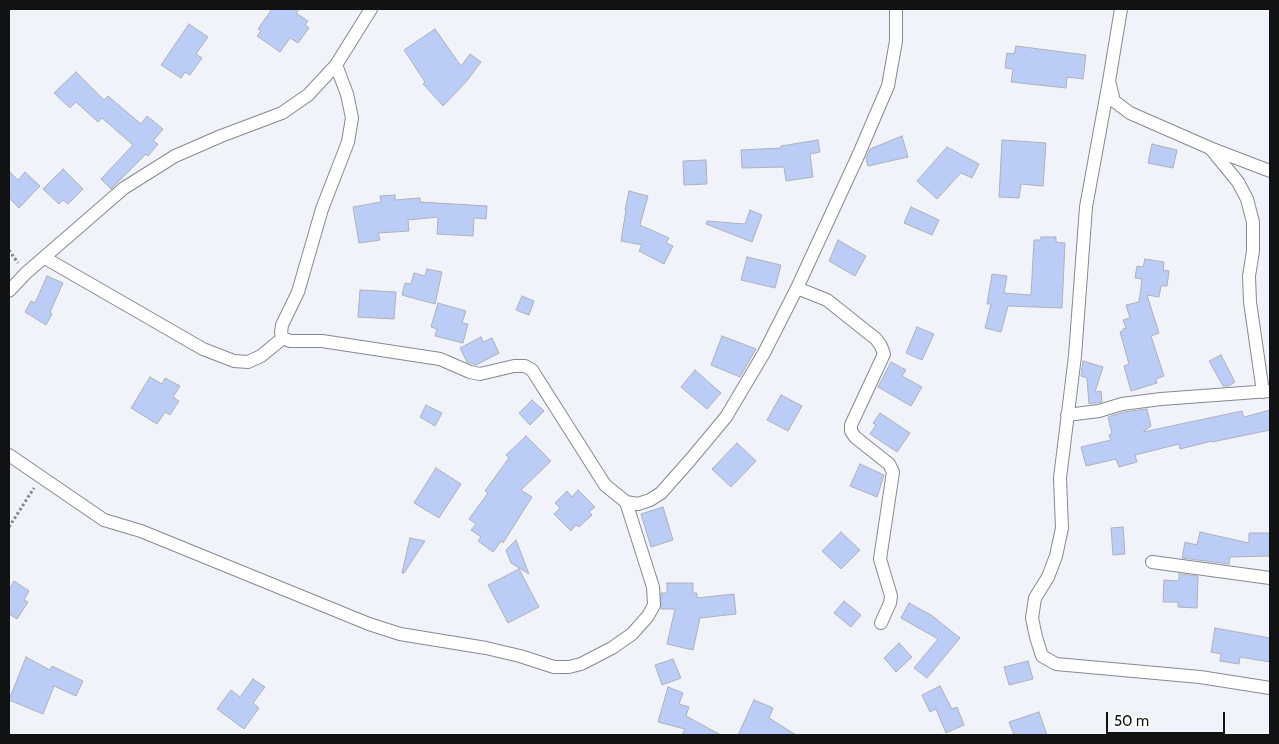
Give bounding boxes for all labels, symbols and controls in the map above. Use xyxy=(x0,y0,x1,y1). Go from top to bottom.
scale bar xyxy=(1109,702,1228,734)
text: 50 m xyxy=(1114,712,1149,730)

